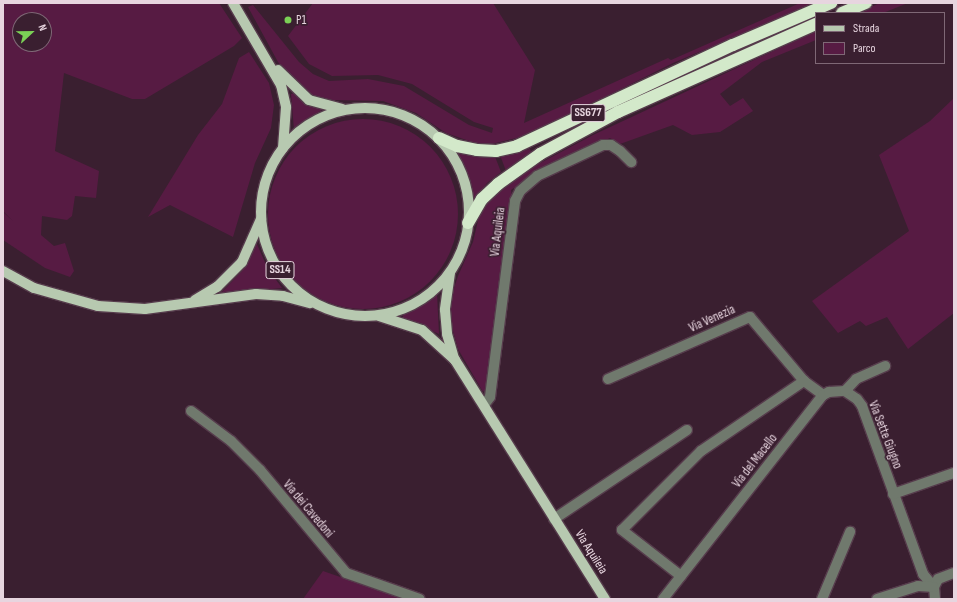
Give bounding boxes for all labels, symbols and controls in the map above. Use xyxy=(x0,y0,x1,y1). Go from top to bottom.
north arrow xyxy=(12,12,52,52)
place label: P1 xyxy=(296,12,306,28)
legend xyxy=(815,12,945,64)
marker: P1 xyxy=(283,15,293,25)
text: Strada xyxy=(853,21,879,36)
text: N xyxy=(36,23,50,33)
text: Parco xyxy=(853,41,876,56)
road number: SS677 xyxy=(570,103,606,123)
street label: Via Aquileia xyxy=(487,207,509,257)
road number: SS14 xyxy=(265,260,295,280)
street label: Via Venezia xyxy=(686,302,738,336)
street label: Via Sette Giugno xyxy=(865,399,905,471)
street label: Via del Macello xyxy=(729,431,781,491)
street label: Via dei Cavedoni xyxy=(279,477,337,541)
street label: Via Aquileia xyxy=(571,527,611,577)

